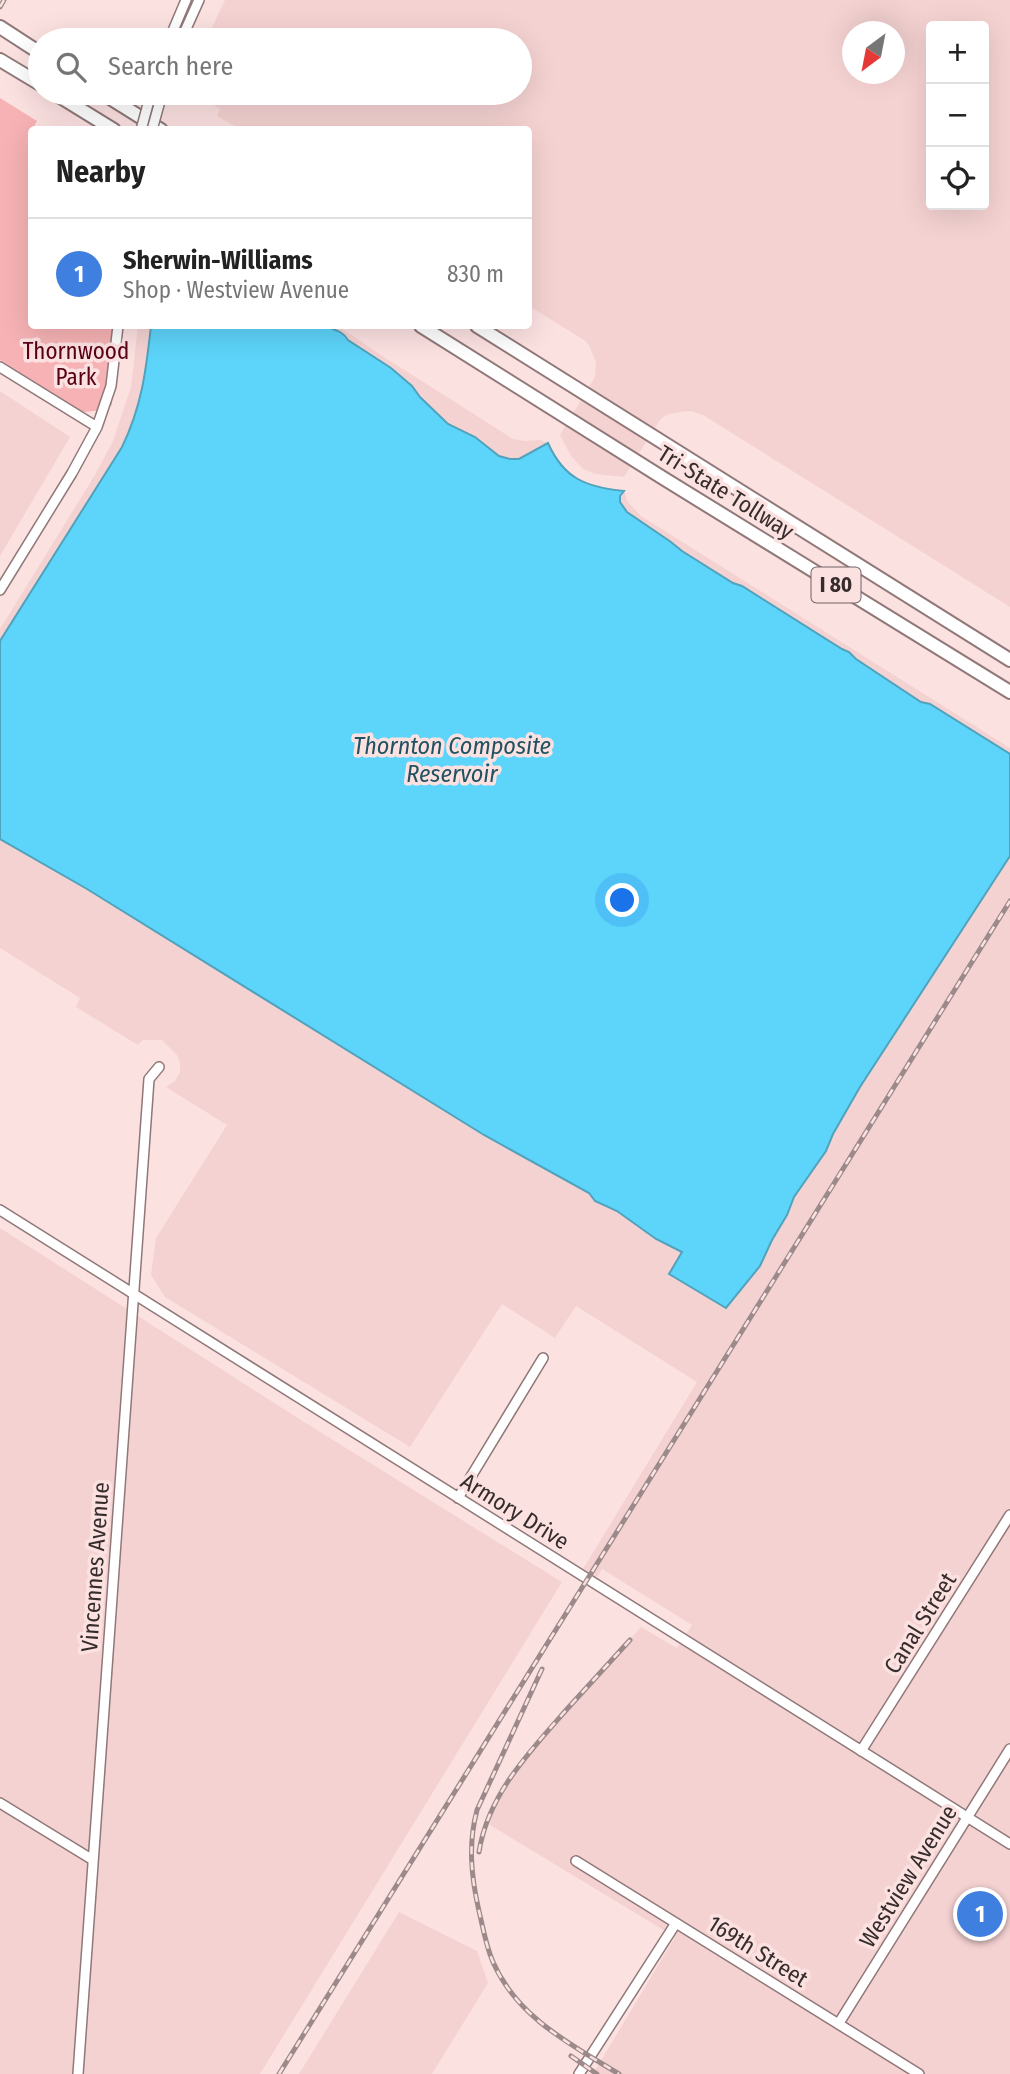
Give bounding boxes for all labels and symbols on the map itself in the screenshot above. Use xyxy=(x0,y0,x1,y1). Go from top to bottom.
north arrow xyxy=(842,21,905,84)
park label: Thornwood Park xyxy=(23,337,129,391)
street label: Tri-State Tollway xyxy=(653,439,800,545)
road number: I 80 xyxy=(812,568,860,602)
water label: Thornton Composite Reservoir xyxy=(353,732,551,788)
your location xyxy=(605,883,639,917)
street label: Armory Drive xyxy=(456,1467,574,1555)
street label: Vincennes Avenue xyxy=(75,1481,115,1653)
street label: Canal Street xyxy=(878,1567,962,1679)
street label: Westview Avenue xyxy=(853,1800,963,1952)
pin: 1 xyxy=(957,1888,1003,1940)
street label: 169th Street xyxy=(703,1909,814,1993)

